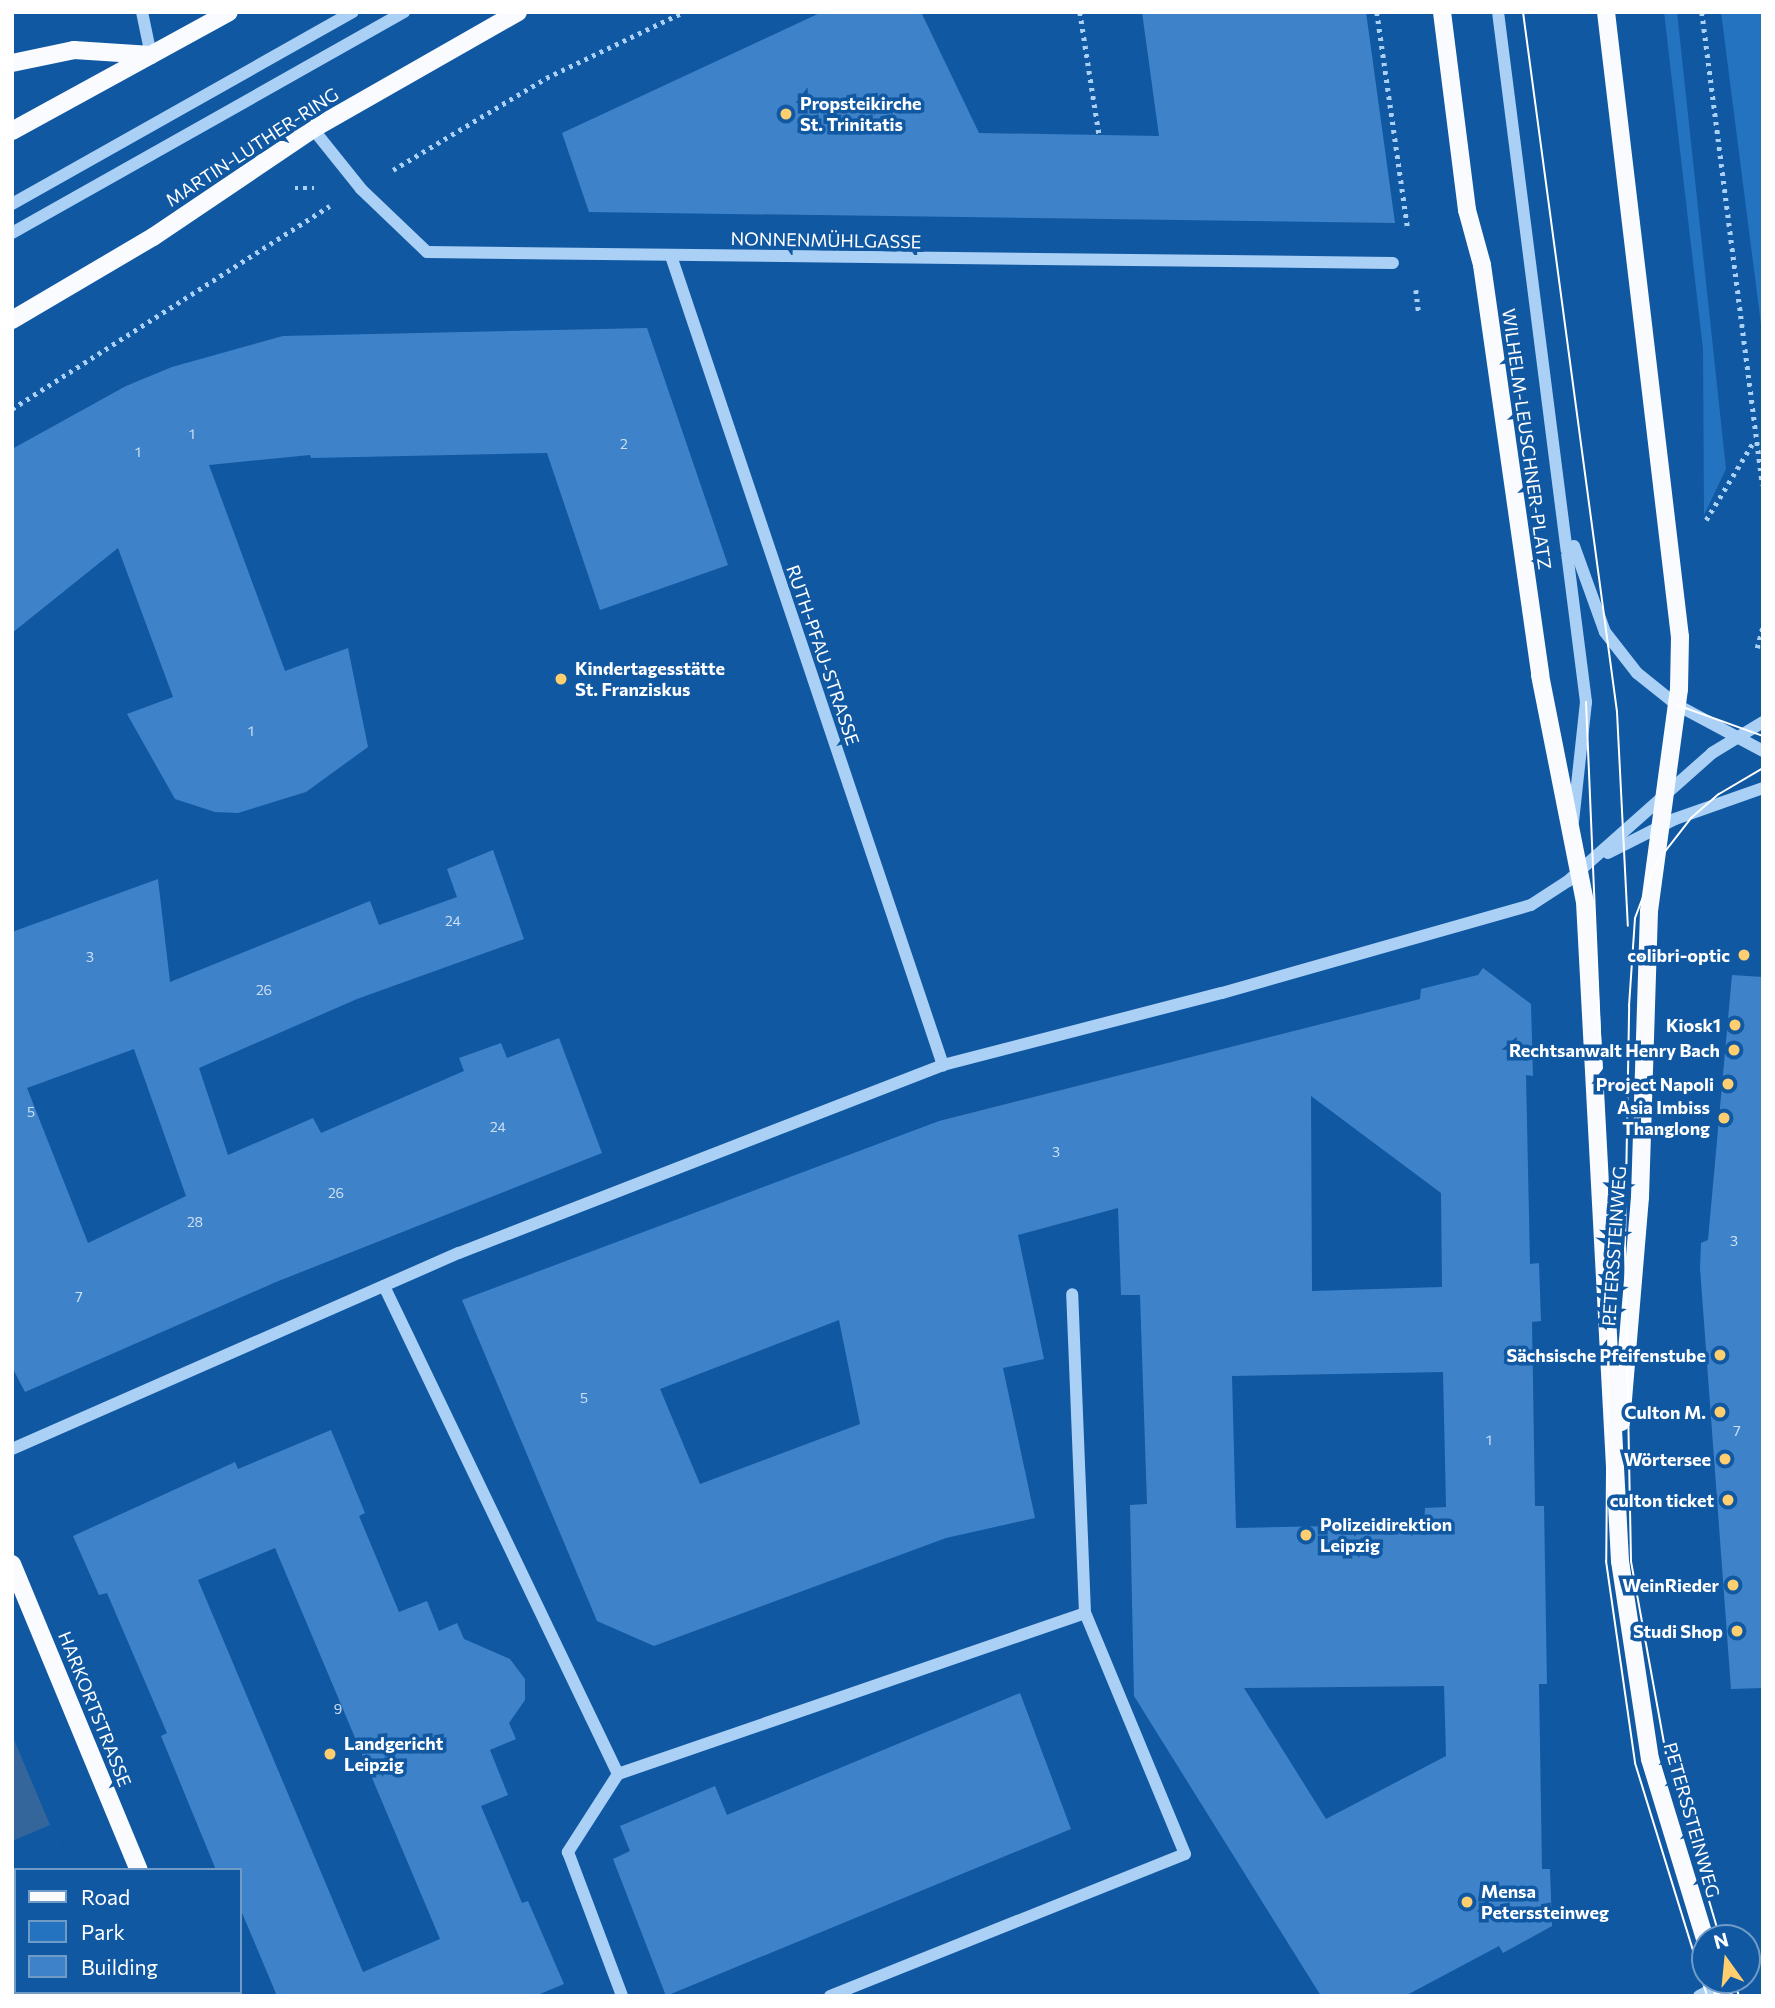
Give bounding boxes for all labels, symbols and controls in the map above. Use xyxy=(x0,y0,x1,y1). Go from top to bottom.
street label: MARTIN-LUTHER-RING xyxy=(162,83,342,211)
place label: Propsteikirche St. Trinitatis xyxy=(800,93,922,136)
marker: Propsteikirche St. Trinitatis xyxy=(778,106,794,122)
street label: NONNENMÜHLGASSE xyxy=(730,228,922,252)
street label: WILHELM-LEUSCHNER-PLATZ xyxy=(1498,307,1556,571)
house number: 1 xyxy=(189,426,195,442)
house number: 2 xyxy=(620,436,628,452)
house number: 1 xyxy=(135,444,141,460)
street label: RUTH-PFAU-STRASSE xyxy=(782,562,864,748)
place label: Kindertagesstätte St. Franziskus xyxy=(575,658,725,700)
marker: Kindertagesstätte St. Franziskus xyxy=(553,671,569,687)
house number: 1 xyxy=(248,723,254,739)
house number: 24 xyxy=(445,913,461,929)
place label: colibri-optic xyxy=(1627,944,1730,966)
marker: colibri-optic xyxy=(1736,947,1752,963)
house number: 3 xyxy=(86,949,94,965)
house number: 26 xyxy=(256,982,272,998)
place label: Kiosk1 xyxy=(1666,1014,1721,1036)
marker: Kiosk1 xyxy=(1727,1017,1743,1033)
place label: Rechtsanwalt Henry Bach xyxy=(1509,1039,1720,1061)
marker: Rechtsanwalt Henry Bach xyxy=(1726,1042,1742,1058)
place label: Project Napoli xyxy=(1596,1073,1714,1095)
marker: Project Napoli xyxy=(1720,1076,1736,1092)
place label: Asia Imbiss Thanglong xyxy=(1617,1097,1710,1140)
house number: 5 xyxy=(27,1104,35,1120)
marker: Asia Imbiss Thanglong xyxy=(1716,1110,1732,1126)
house number: 24 xyxy=(490,1119,506,1135)
house number: 3 xyxy=(1052,1144,1060,1160)
street label: PETERSSTEINWEG xyxy=(1598,1165,1630,1327)
house number: 26 xyxy=(328,1185,344,1201)
house number: 28 xyxy=(187,1214,203,1230)
house number: 3 xyxy=(1730,1233,1738,1249)
house number: 7 xyxy=(75,1289,83,1305)
place label: Sächsische Pfeifenstube xyxy=(1506,1344,1706,1366)
marker: Sächsische Pfeifenstube xyxy=(1712,1347,1728,1363)
house number: 5 xyxy=(580,1390,588,1406)
place label: Culton M. xyxy=(1624,1401,1706,1423)
marker: Culton M. xyxy=(1712,1404,1728,1420)
house number: 7 xyxy=(1733,1423,1741,1439)
house number: 1 xyxy=(1486,1432,1492,1448)
place label: Wörtersee xyxy=(1624,1448,1711,1470)
marker: Wörtersee xyxy=(1717,1451,1733,1467)
place label: culton ticket xyxy=(1610,1489,1714,1511)
marker: culton ticket xyxy=(1720,1492,1736,1508)
place label: Polizeidirektion Leipzig xyxy=(1320,1514,1452,1556)
marker: Polizeidirektion Leipzig xyxy=(1298,1527,1314,1543)
place label: WeinRieder xyxy=(1622,1574,1719,1596)
marker: WeinRieder xyxy=(1725,1577,1741,1593)
place label: Studi Shop xyxy=(1633,1620,1723,1642)
marker: Studi Shop xyxy=(1729,1623,1745,1639)
street label: HARKORTSTRASSE xyxy=(54,1628,136,1790)
house number: 9 xyxy=(334,1701,342,1717)
place label: Landgericht Leipzig xyxy=(344,1733,443,1776)
street label: PETERSSTEINWEG xyxy=(1660,1740,1724,1900)
marker: Landgericht Leipzig xyxy=(322,1746,338,1762)
legend xyxy=(14,1868,242,1994)
place label: Mensa Peterssteinweg xyxy=(1481,1881,1609,1924)
text: Road xyxy=(81,1884,130,1909)
marker: Mensa Peterssteinweg xyxy=(1459,1894,1475,1910)
text: Park xyxy=(81,1919,125,1944)
north arrow xyxy=(1691,1924,1761,1994)
text: N xyxy=(1711,1927,1731,1953)
text: Building xyxy=(81,1954,158,1979)

